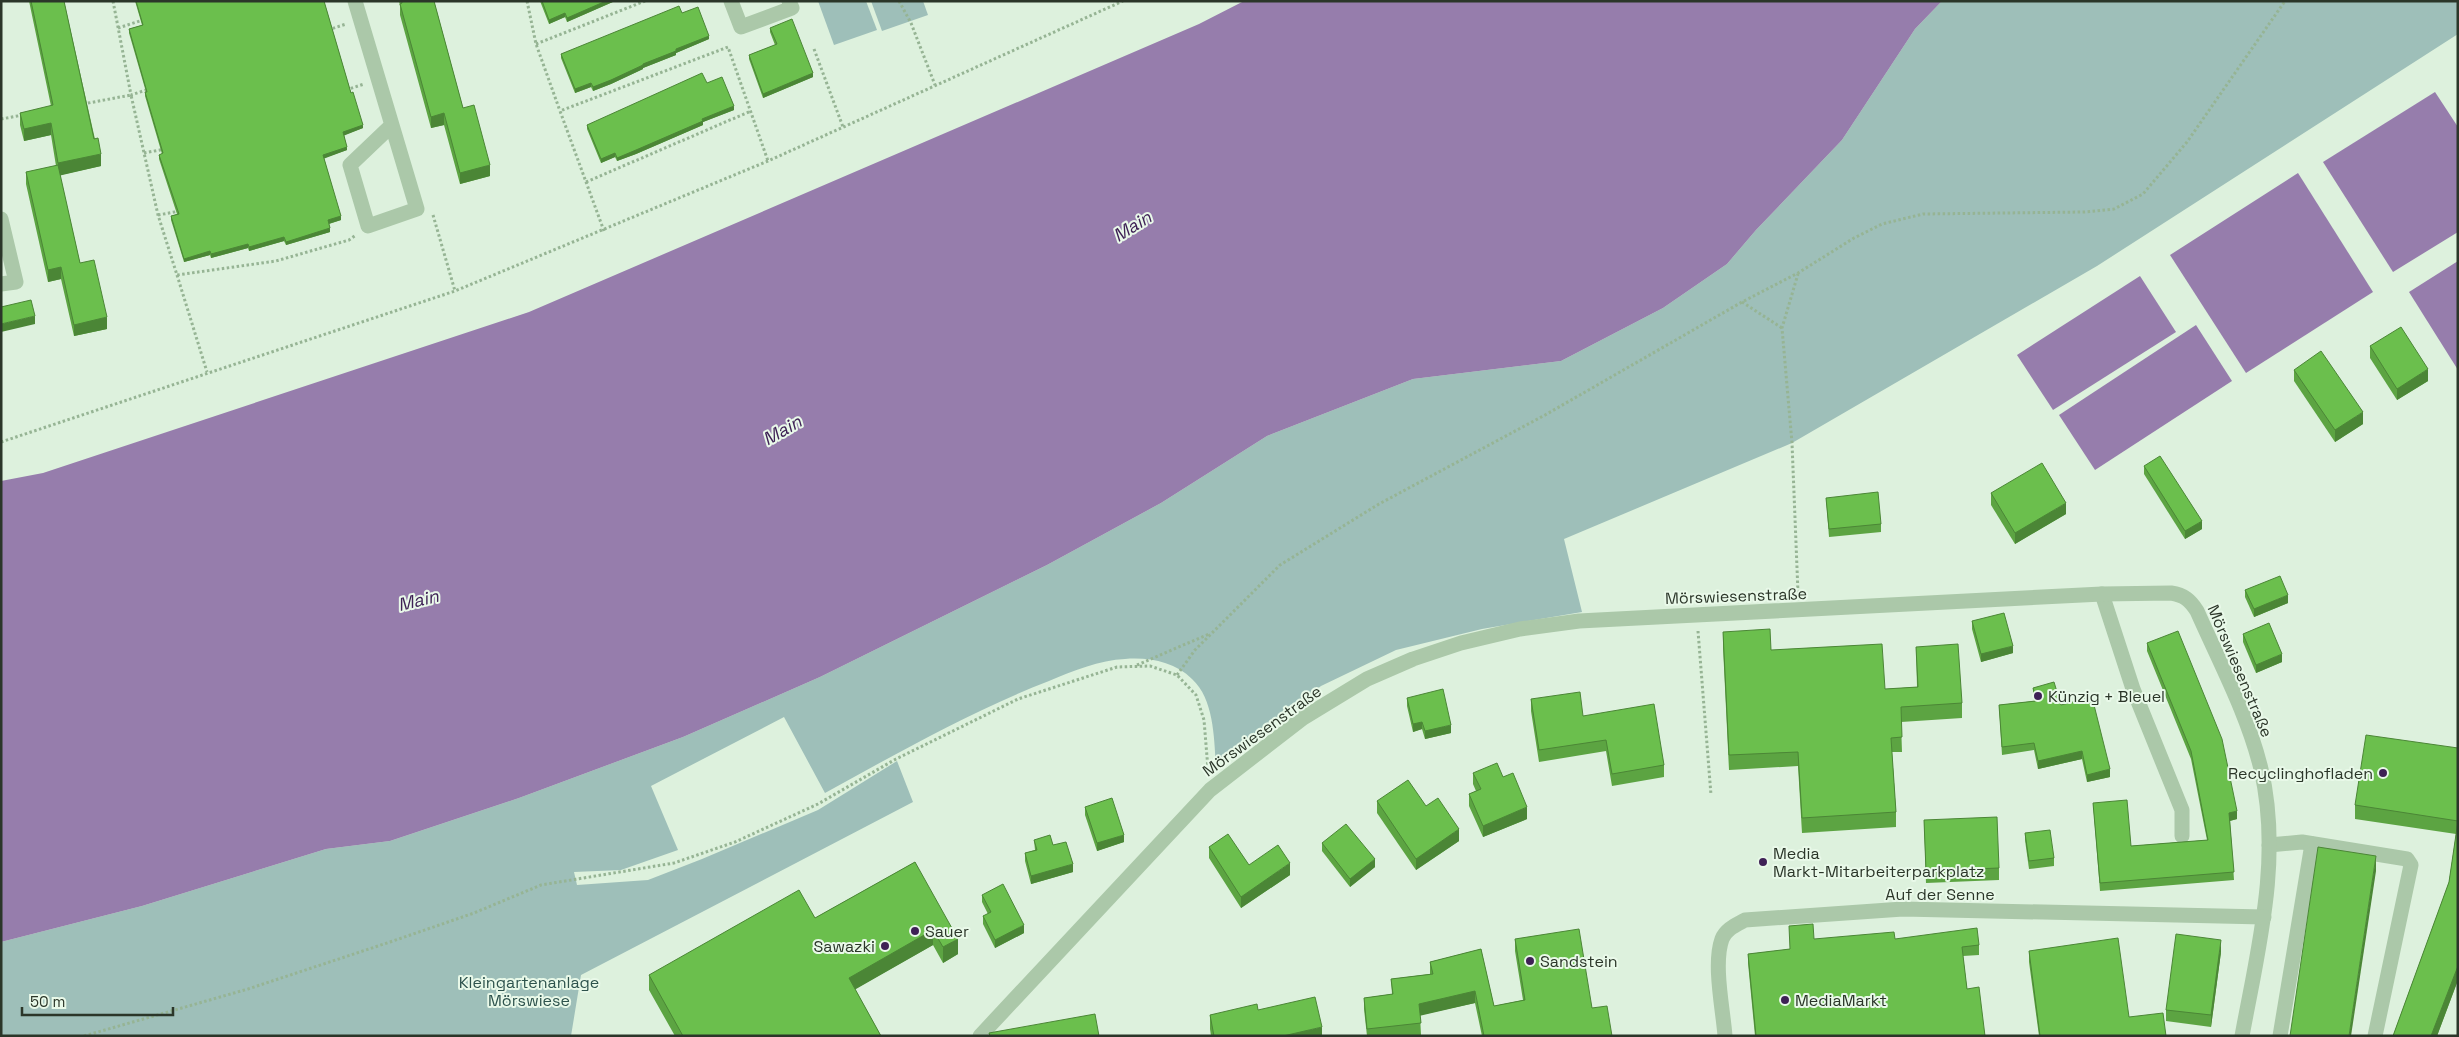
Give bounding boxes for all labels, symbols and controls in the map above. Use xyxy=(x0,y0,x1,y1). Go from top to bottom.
water label: Main xyxy=(1108,205,1156,247)
water label: Main xyxy=(758,409,806,450)
street label: Mörswiesenstraße xyxy=(1665,583,1807,609)
water label: Main xyxy=(395,584,442,616)
street label: Mörswiesenstraße xyxy=(2203,602,2277,740)
street label: Mörswiesenstraße xyxy=(1198,681,1326,781)
place label: Künzig + Bleuel xyxy=(2048,686,2165,707)
marker: Künzig + Bleuel xyxy=(2032,690,2044,702)
place label: Recyclinghofladen xyxy=(2228,763,2373,784)
marker: Recyclinghofladen xyxy=(2377,767,2389,779)
place label: Media Markt-Mitarbeiterparkplatz xyxy=(1773,843,1984,882)
marker: Media Markt-Mitarbeiterparkplatz xyxy=(1757,856,1769,868)
street label: Auf der Senne xyxy=(1885,884,1995,905)
place label: Sauer xyxy=(925,921,969,942)
marker: Sauer xyxy=(909,925,921,937)
place label: Sawazki xyxy=(813,936,875,957)
marker: Sawazki xyxy=(879,940,891,952)
place label: Sandstein xyxy=(1540,951,1618,972)
marker: Sandstein xyxy=(1524,955,1536,967)
park label: Kleingartenanlage Mörswiese xyxy=(459,972,599,1011)
scale bar xyxy=(22,984,174,1016)
place label: MediaMarkt xyxy=(1795,990,1887,1011)
text: 50 m xyxy=(30,992,65,1011)
marker: MediaMarkt xyxy=(1779,994,1791,1006)

